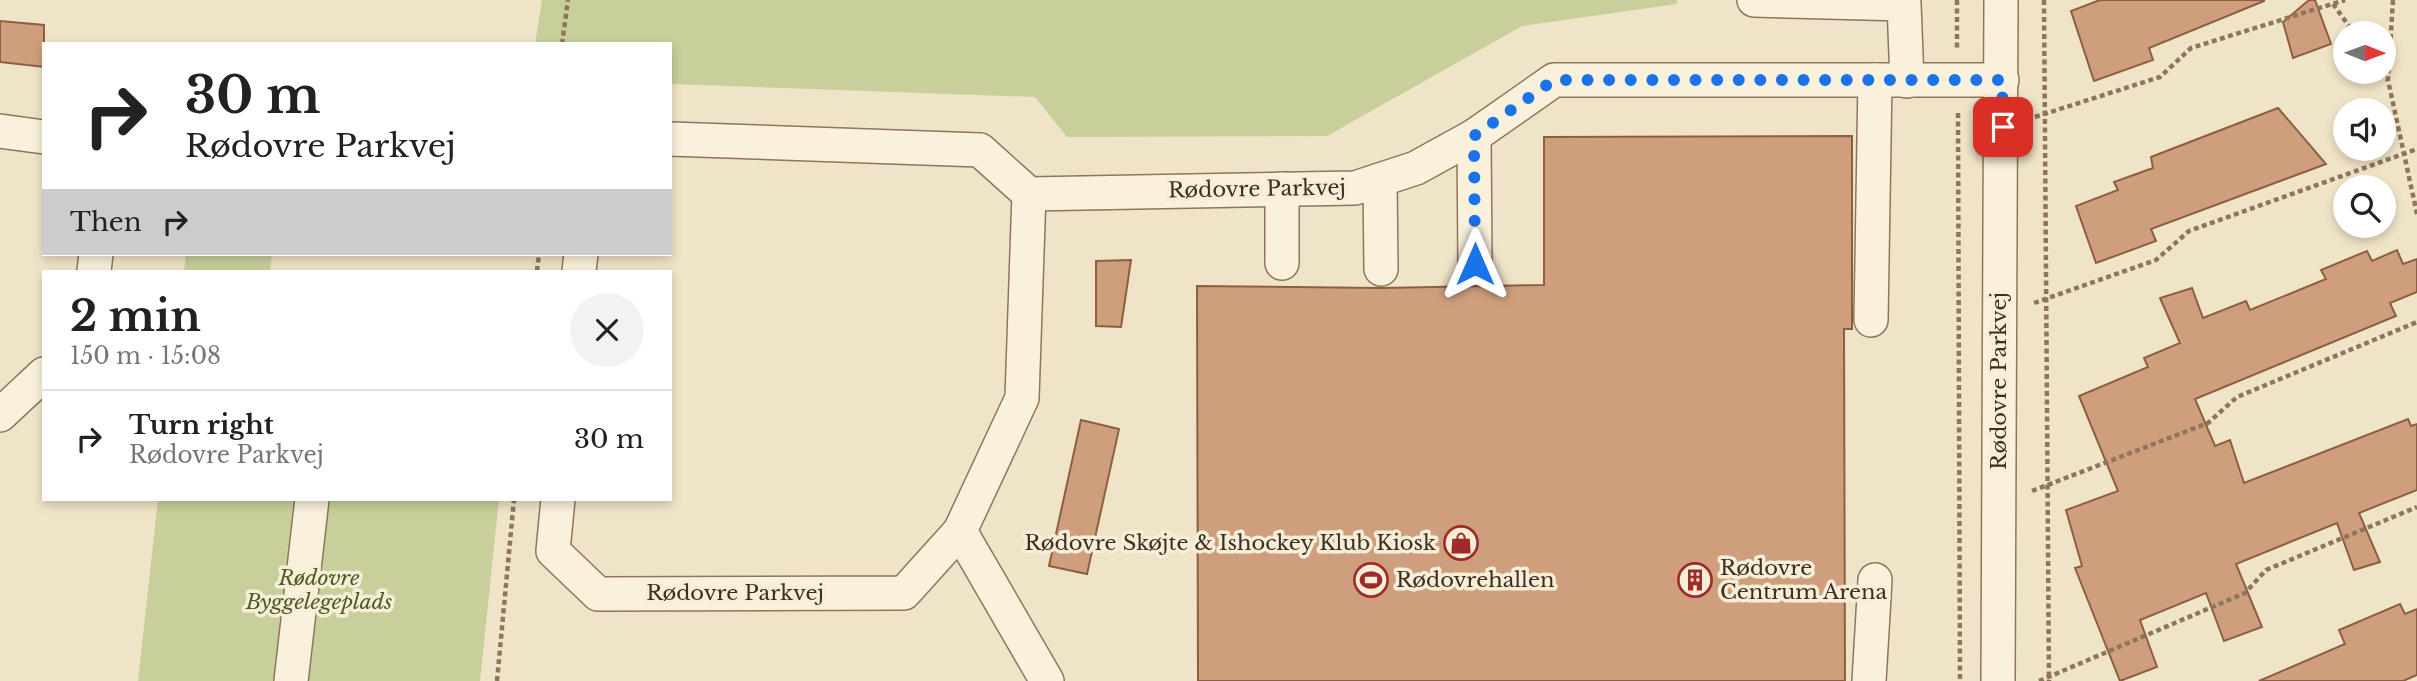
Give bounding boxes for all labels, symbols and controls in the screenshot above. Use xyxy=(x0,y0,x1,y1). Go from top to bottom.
north arrow xyxy=(2333,21,2396,84)
map controls xyxy=(2333,21,2396,238)
text: 30 m xyxy=(185,65,320,126)
icon: right xyxy=(70,70,161,161)
pin xyxy=(1973,97,2033,157)
button: sound xyxy=(2333,98,2396,161)
icon: arrive xyxy=(1984,108,2022,146)
text: Rødovre Parkvej xyxy=(185,126,456,166)
street label: Rødovre Parkvej xyxy=(1168,174,1346,204)
button: search xyxy=(2333,175,2396,238)
icon: right xyxy=(156,203,194,241)
text: Then xyxy=(70,206,142,238)
position arrow xyxy=(1438,227,1512,301)
text: 2 min xyxy=(70,290,201,342)
street label: Rødovre Parkvej xyxy=(1986,292,2012,470)
button: close xyxy=(570,293,644,367)
text: 150 m · 15:08 xyxy=(70,342,221,370)
text: Turn right xyxy=(129,409,274,441)
icon: right xyxy=(70,420,108,458)
text: 30 m xyxy=(574,423,644,455)
text: Rødovre Parkvej xyxy=(129,441,324,469)
shop icon: Rødovre Skøjte & Ishockey Klub Kiosk xyxy=(1442,524,1480,562)
place label: Rødovre Skøjte & Ishockey Klub Kiosk xyxy=(1024,530,1436,556)
place label: Rødovre Centrum Arena xyxy=(1720,555,1888,605)
sports icon: Rødovrehallen xyxy=(1352,561,1390,599)
building icon: Rødovre Centrum Arena xyxy=(1676,561,1714,599)
park label: Rødovre Byggelegeplads xyxy=(245,565,392,615)
place label: Rødovrehallen xyxy=(1396,567,1554,593)
street label: Rødovre Parkvej xyxy=(646,580,824,606)

